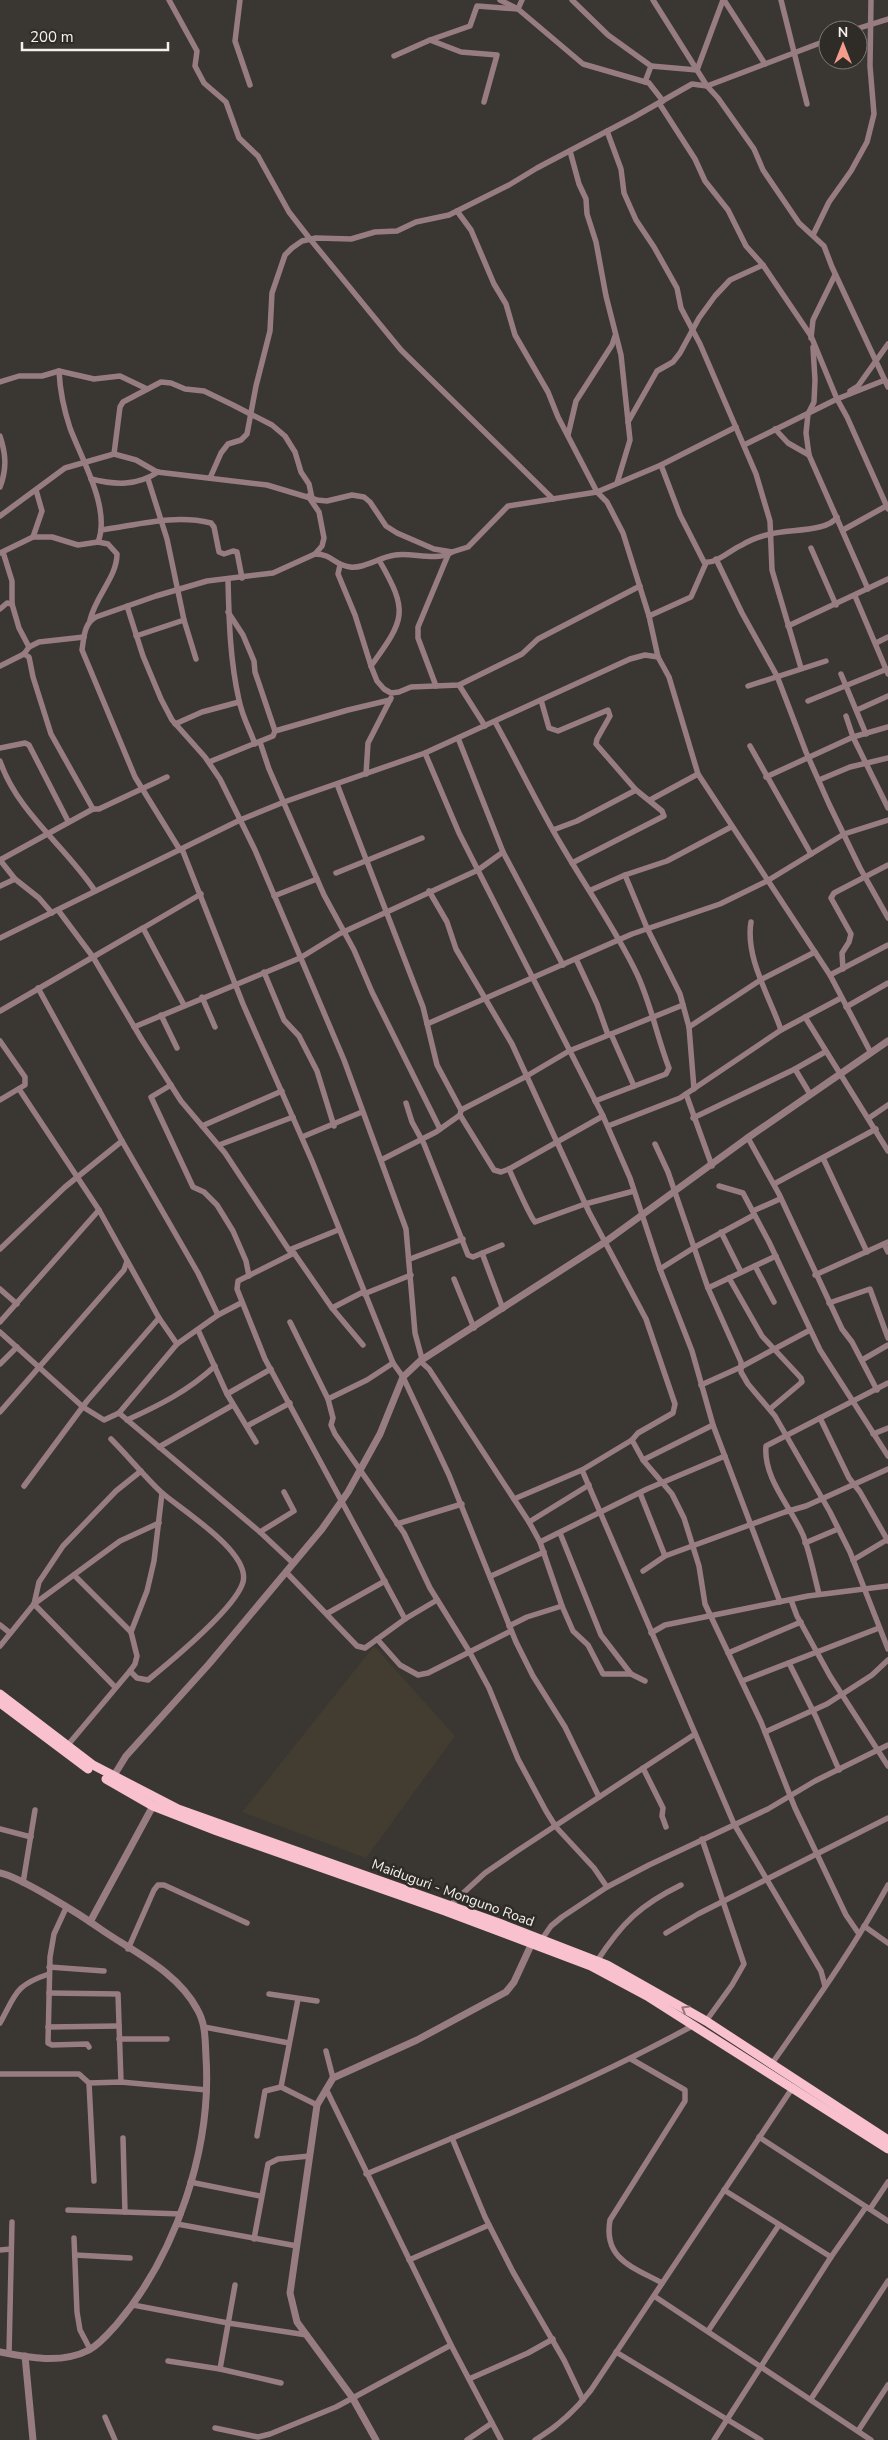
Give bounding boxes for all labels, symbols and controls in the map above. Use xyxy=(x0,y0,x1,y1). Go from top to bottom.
scale bar xyxy=(22,20,169,52)
north arrow xyxy=(818,20,868,70)
text: N xyxy=(838,23,848,42)
text: 200 m xyxy=(30,27,74,47)
street label: Maiduguri - Monguno Road xyxy=(369,1855,537,1931)
one-way arrow xyxy=(682,2005,691,2015)

